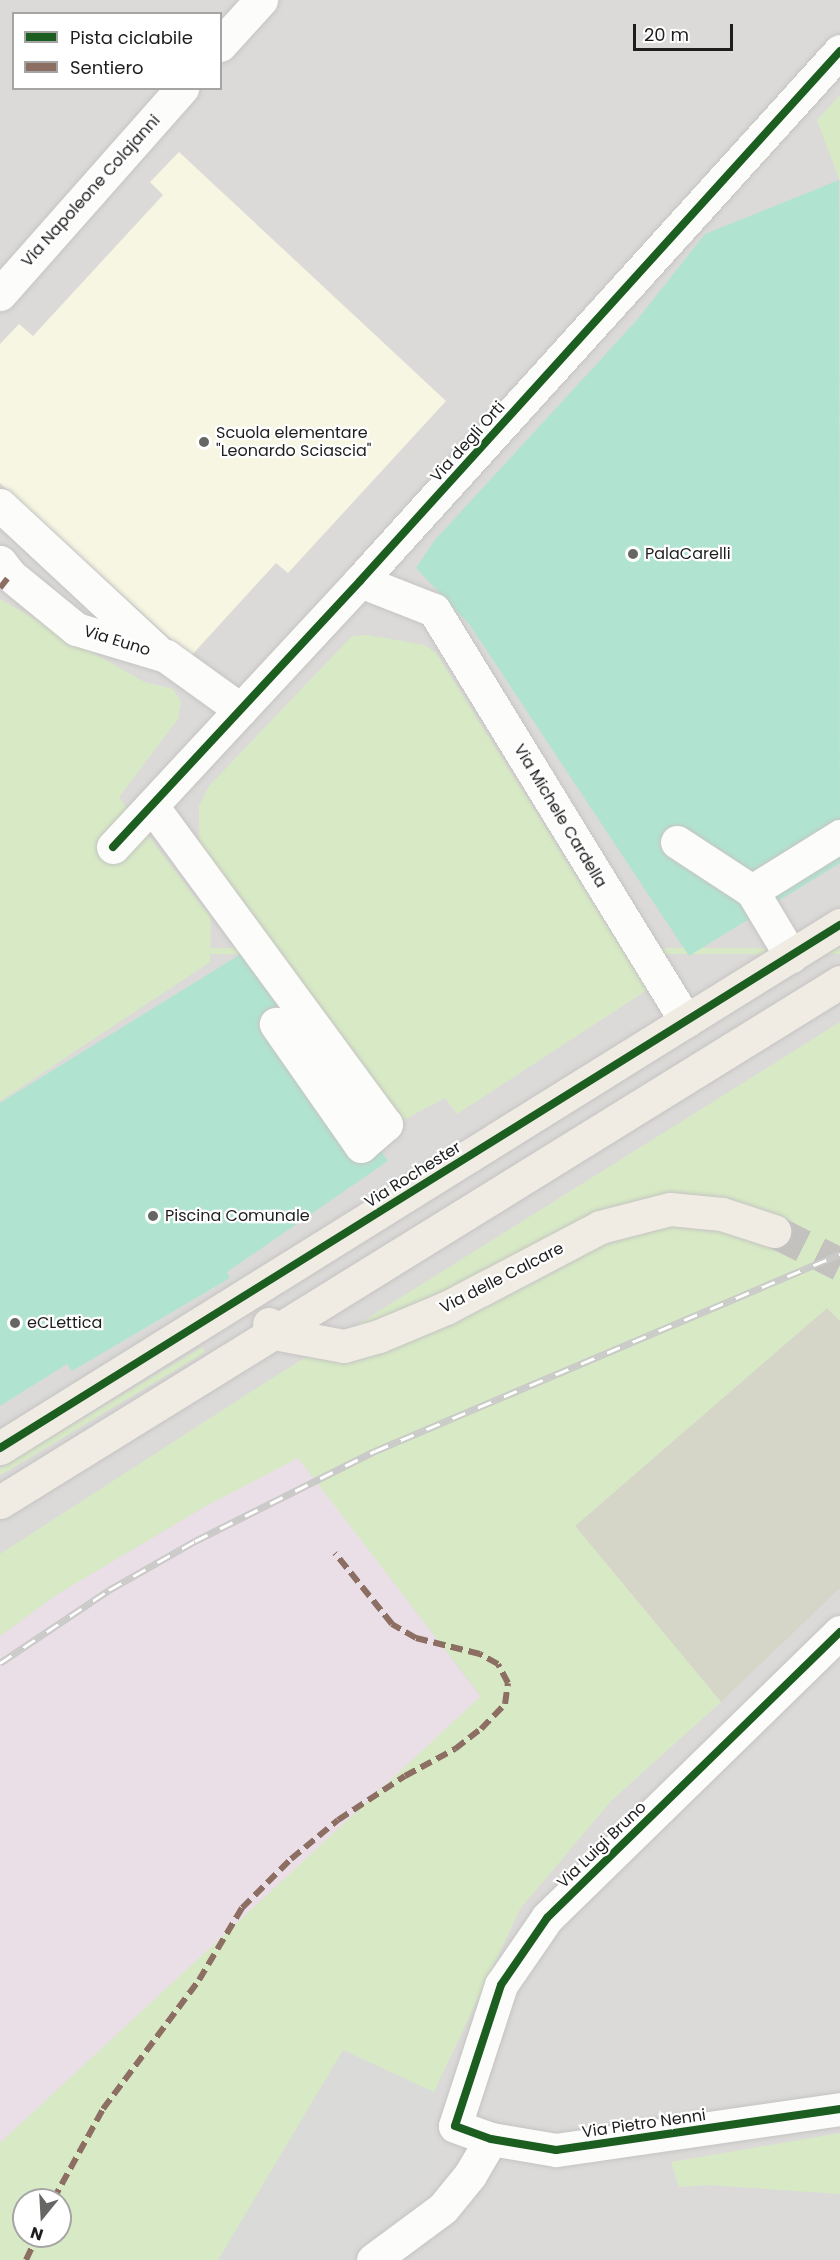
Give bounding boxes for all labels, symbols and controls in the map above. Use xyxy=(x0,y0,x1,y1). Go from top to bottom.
legend xyxy=(12,12,222,90)
scale bar xyxy=(636,12,736,50)
text: 20 m xyxy=(644,22,689,47)
text: Pista ciclabile xyxy=(70,25,193,50)
text: Sentiero xyxy=(70,55,144,80)
street label: Via Napoleone Colajanni xyxy=(18,111,164,271)
street label: Via degli Orti xyxy=(427,398,509,486)
place label: Scuola elementare "Leonardo Sciascia" xyxy=(216,423,371,461)
marker: Scuola elementare "Leonardo Sciascia" xyxy=(197,435,211,449)
place label: PalaCarelli xyxy=(645,544,731,564)
marker: PalaCarelli xyxy=(626,547,640,561)
street label: Via Euno xyxy=(81,622,153,660)
street label: Via Michele Cardella xyxy=(510,741,610,891)
street label: Via Rochester xyxy=(361,1138,465,1212)
place label: Piscina Comunale xyxy=(165,1206,310,1226)
marker: Piscina Comunale xyxy=(146,1209,160,1223)
street label: Via delle Calcare xyxy=(437,1239,567,1317)
place label: eCLettica xyxy=(27,1313,102,1333)
marker: eCLettica xyxy=(8,1316,22,1330)
street label: Via Luigi Bruno xyxy=(553,1798,651,1892)
street label: Via Pietro Nenni xyxy=(581,2106,707,2142)
north arrow xyxy=(12,2188,72,2248)
text: N xyxy=(28,2221,46,2246)

